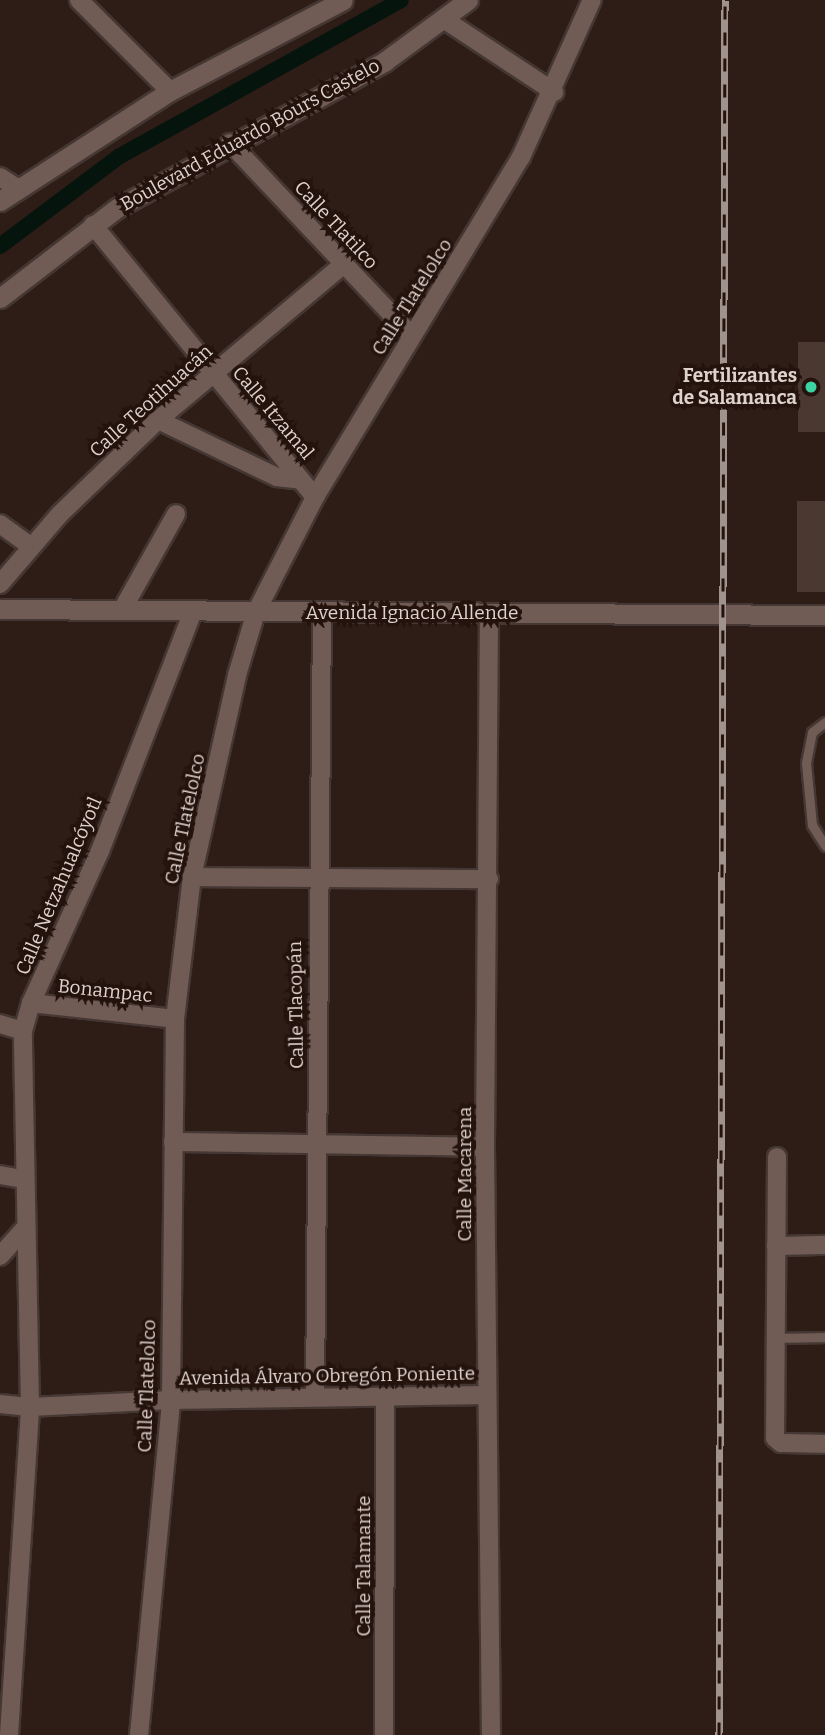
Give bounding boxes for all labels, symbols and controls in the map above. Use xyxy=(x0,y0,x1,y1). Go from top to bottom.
street label: Boulevard Eduardo Bours Castelo xyxy=(116,54,384,216)
street label: Calle Tlatilco xyxy=(289,176,383,274)
street label: Calle Tlatelolco xyxy=(367,235,457,359)
street label: Calle Teotihuacán xyxy=(85,340,217,462)
street label: Calle Itzamal xyxy=(227,362,319,464)
place label: Fertilizantes de Salamanca xyxy=(672,365,797,409)
marker: Fertilizantes de Salamanca xyxy=(803,379,819,395)
street label: Avenida Ignacio Allende xyxy=(306,602,518,624)
street label: Calle Tlatelolco xyxy=(160,752,210,886)
street label: Calle Netzahualcóyotl xyxy=(11,794,107,978)
street label: Calle Tlacopán xyxy=(283,941,309,1069)
street label: Bonampac xyxy=(57,975,153,1007)
street label: Calle Macarena xyxy=(454,1107,476,1241)
street label: Calle Tlatelolco xyxy=(133,1319,161,1453)
street label: Avenida Álvaro Obregón Poniente xyxy=(179,1362,475,1390)
street label: Calle Talamante xyxy=(353,1496,375,1636)

